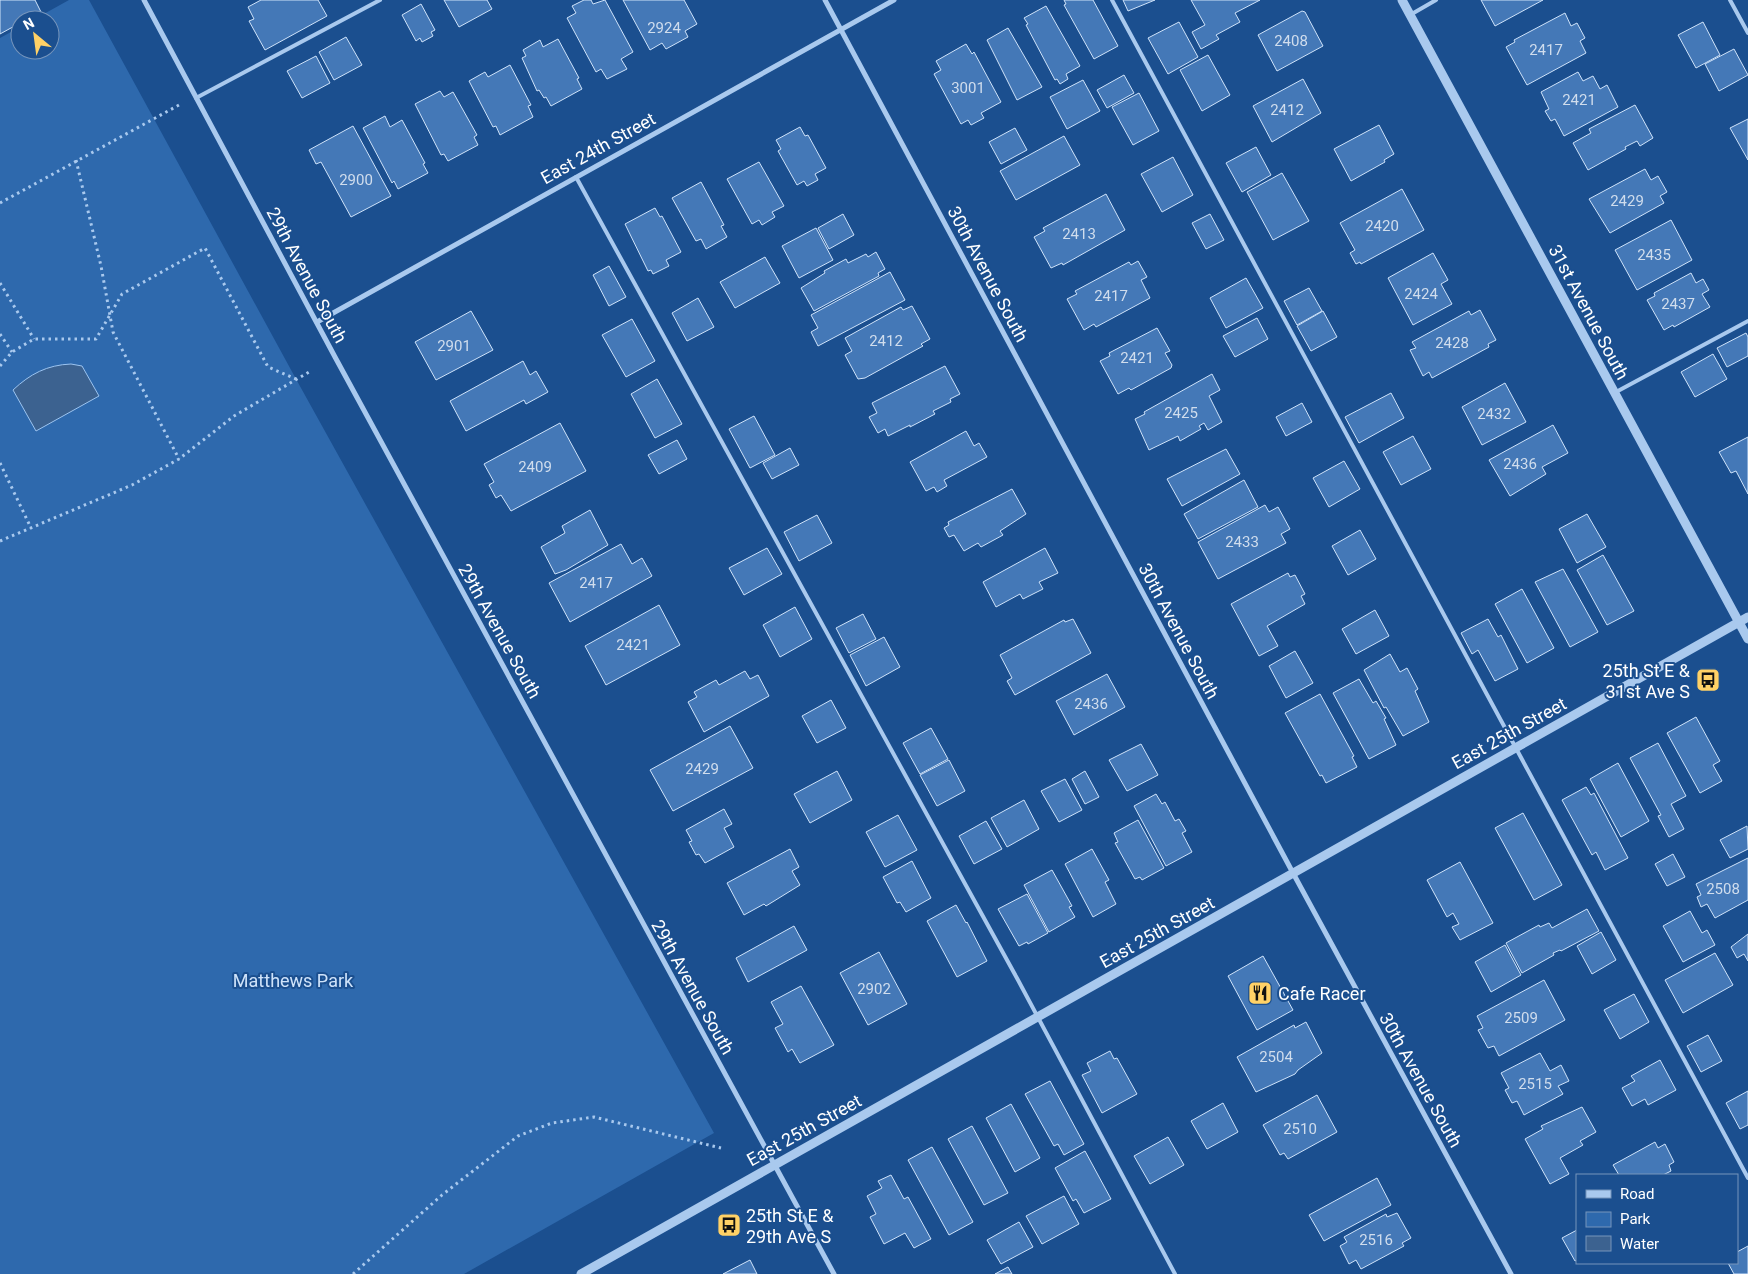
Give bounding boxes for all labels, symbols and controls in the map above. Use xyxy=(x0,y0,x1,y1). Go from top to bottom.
north arrow xyxy=(10,10,60,60)
text: N xyxy=(20,14,37,33)
house number: 2924 xyxy=(647,19,681,37)
house number: 2408 xyxy=(1274,32,1308,50)
house number: 2417 xyxy=(1529,41,1563,59)
house number: 3001 xyxy=(951,79,985,97)
house number: 2421 xyxy=(1562,91,1596,109)
house number: 2412 xyxy=(1270,101,1304,119)
street label: East 24th Street xyxy=(537,108,659,188)
house number: 2900 xyxy=(339,171,373,189)
house number: 2429 xyxy=(1610,192,1644,210)
street label: 30th Avenue South xyxy=(943,203,1033,345)
street label: 29th Avenue South xyxy=(262,204,352,346)
house number: 2420 xyxy=(1365,217,1399,235)
house number: 2413 xyxy=(1062,225,1096,243)
street label: 31st Avenue South xyxy=(1545,241,1633,383)
house number: 2435 xyxy=(1637,246,1671,264)
house number: 2424 xyxy=(1404,285,1438,303)
house number: 2417 xyxy=(1094,287,1128,305)
house number: 2437 xyxy=(1661,295,1695,313)
house number: 2412 xyxy=(869,332,903,350)
house number: 2428 xyxy=(1435,334,1469,352)
house number: 2901 xyxy=(437,337,471,355)
house number: 2421 xyxy=(1120,349,1154,367)
house number: 2425 xyxy=(1164,404,1198,422)
house number: 2432 xyxy=(1477,405,1511,423)
house number: 2436 xyxy=(1503,455,1537,473)
house number: 2409 xyxy=(518,458,552,476)
house number: 2433 xyxy=(1225,533,1259,551)
street label: 29th Avenue South xyxy=(454,560,546,702)
street label: 30th Avenue South xyxy=(1134,560,1224,702)
house number: 2417 xyxy=(579,574,613,592)
house number: 2421 xyxy=(616,636,650,654)
place label: 25th St E & 31st Ave S xyxy=(1603,660,1691,702)
bus stop icon: 25th St E & 31st Ave S xyxy=(1695,667,1721,693)
street label: East 25th Street xyxy=(1448,693,1570,773)
house number: 2436 xyxy=(1074,695,1108,713)
house number: 2429 xyxy=(685,760,719,778)
house number: 2508 xyxy=(1706,880,1740,898)
street label: East 25th Street xyxy=(1096,892,1218,972)
street label: 29th Avenue South xyxy=(647,916,739,1058)
park label: Matthews Park xyxy=(233,970,354,991)
house number: 2902 xyxy=(857,980,891,998)
restaurant icon: Cafe Racer xyxy=(1247,980,1273,1006)
place label: Cafe Racer xyxy=(1278,983,1366,1004)
street label: 30th Avenue South xyxy=(1375,1009,1467,1151)
house number: 2509 xyxy=(1504,1009,1538,1027)
house number: 2504 xyxy=(1259,1048,1293,1066)
house number: 2515 xyxy=(1518,1075,1552,1093)
street label: East 25th Street xyxy=(743,1090,865,1170)
house number: 2510 xyxy=(1283,1120,1317,1138)
legend xyxy=(1576,1174,1738,1264)
text: Road xyxy=(1620,1185,1654,1203)
place label: 25th St E & 29th Ave S xyxy=(746,1205,834,1247)
text: Park xyxy=(1620,1210,1651,1228)
bus stop icon: 25th St E & 29th Ave S xyxy=(716,1212,742,1238)
house number: 2516 xyxy=(1359,1231,1393,1249)
text: Water xyxy=(1620,1235,1659,1253)

